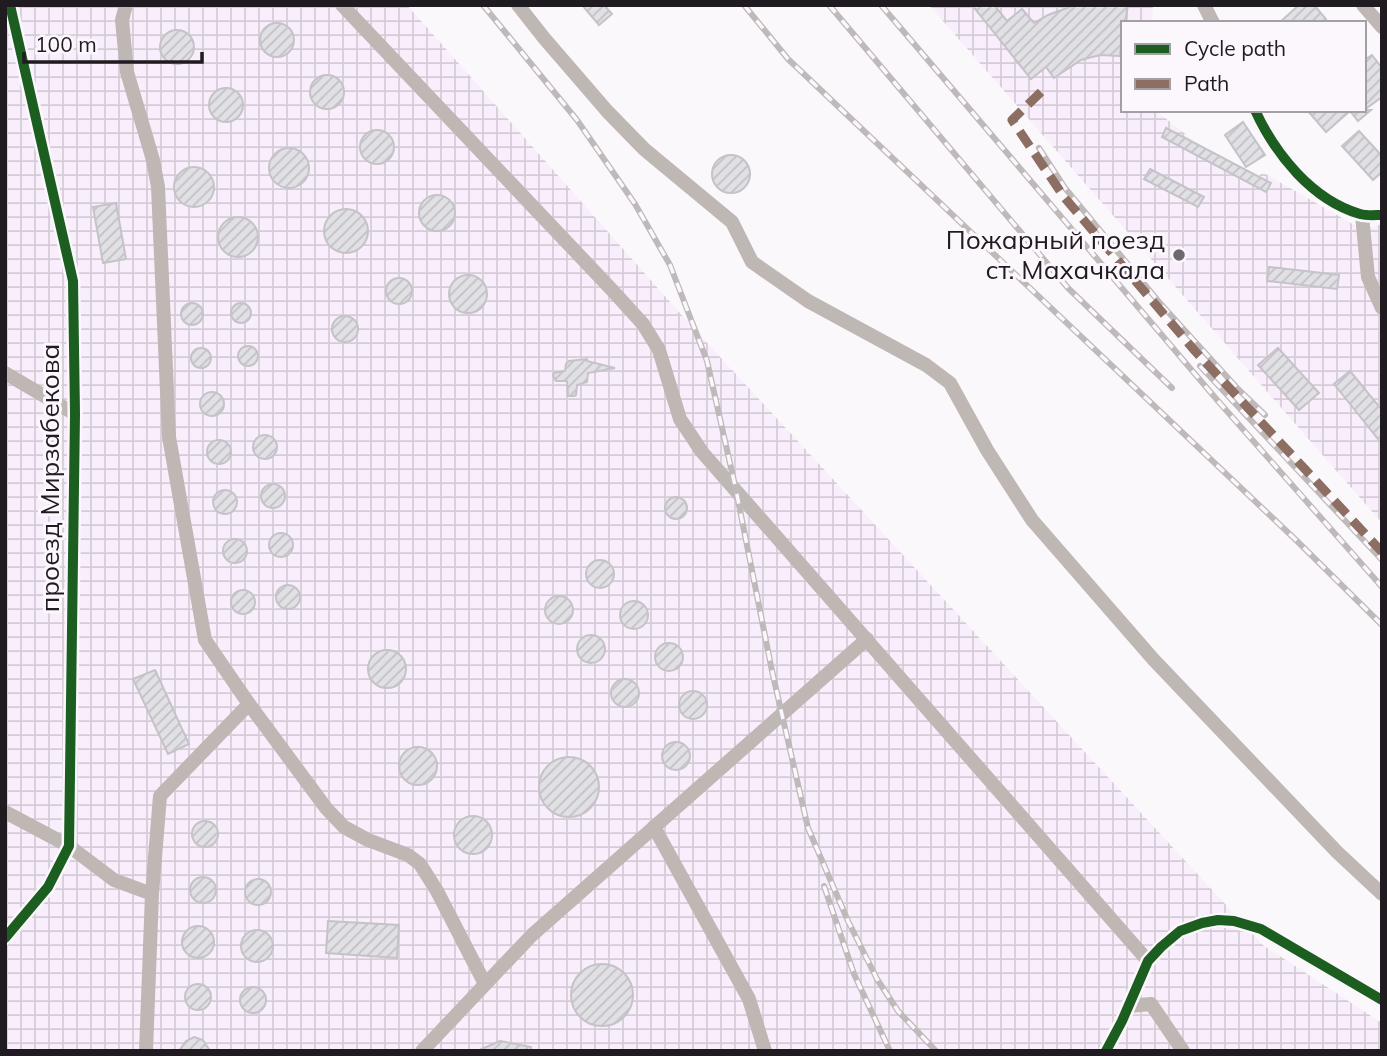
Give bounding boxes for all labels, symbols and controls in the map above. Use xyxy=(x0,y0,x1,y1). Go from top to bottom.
scale bar xyxy=(24,21,203,65)
legend xyxy=(1121,21,1366,112)
text: 100 m xyxy=(35,31,97,57)
text: Cycle path xyxy=(1184,35,1286,61)
text: Path xyxy=(1184,70,1229,96)
place label: Пожарный поезд ст. Махачкала xyxy=(946,223,1165,286)
marker: Пожарный поезд ст. Махачкала xyxy=(1171,247,1187,263)
street label: проезд Мирзабекова xyxy=(33,344,66,612)

